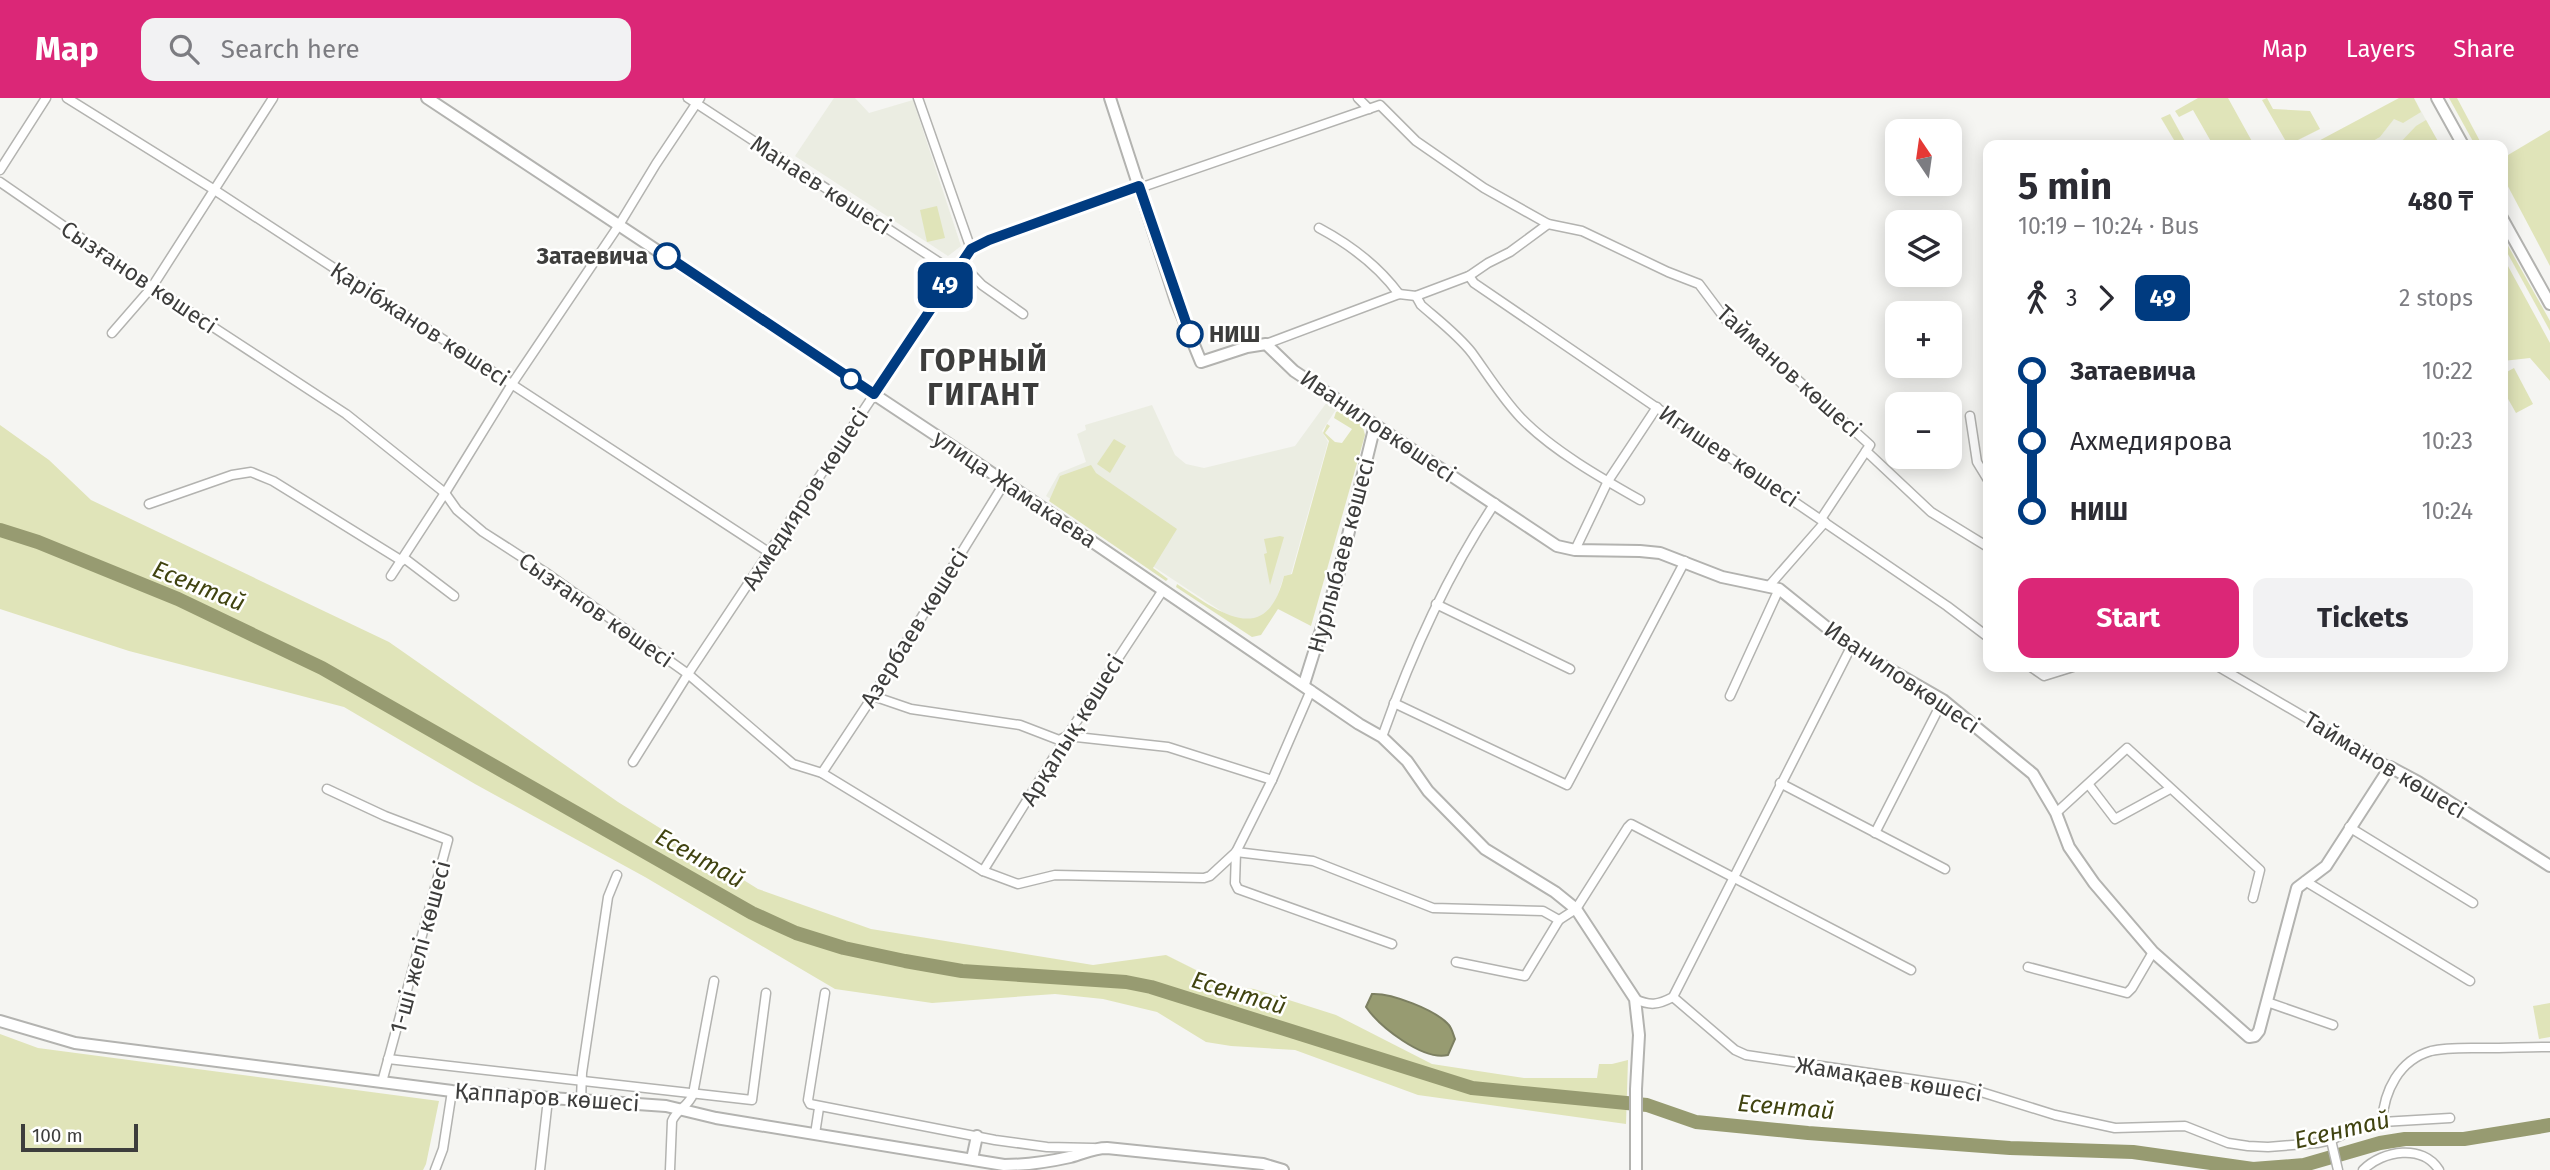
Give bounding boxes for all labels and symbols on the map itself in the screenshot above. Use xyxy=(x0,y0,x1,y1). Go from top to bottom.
north arrow xyxy=(1885,119,1962,196)
street label: Манаев көшесі xyxy=(746,129,896,241)
street label: Сызғанов көшесі xyxy=(56,214,222,340)
place label: Затаевича xyxy=(535,242,648,270)
marker: Затаевича xyxy=(654,243,680,269)
street label: Қарібжанов көшесі xyxy=(325,256,515,392)
line badge: 49 xyxy=(914,262,976,308)
street label: Тайманов көшесі xyxy=(1711,299,1867,443)
place label: НИШ xyxy=(1209,320,1260,348)
marker: НИШ xyxy=(1177,321,1203,347)
district label: ГОРНЫЙ ГИГАНТ xyxy=(919,342,1049,413)
street label: Иваниловкөшесі xyxy=(1295,364,1461,488)
unlabelled marker xyxy=(841,369,861,389)
street label: Игишев көшесі xyxy=(1654,399,1804,513)
street label: Ахмедияров көшесі xyxy=(736,403,874,595)
street label: улица Жамакаева xyxy=(928,424,1102,554)
street label: Нурлыбаев көшесі xyxy=(1301,454,1381,656)
street label: Азербаев көшесі xyxy=(854,544,974,712)
street label: Сызғанов көшесі xyxy=(513,546,679,674)
water label: Есентай xyxy=(149,555,249,617)
street label: Иваниловкөшесі xyxy=(1819,615,1985,739)
street label: Арқалық көшесі xyxy=(1014,649,1130,811)
street label: Тайманов көшесі xyxy=(2299,705,2471,825)
water label: Есентай xyxy=(651,822,749,894)
street label: 1-ші желі көшесі xyxy=(383,857,457,1037)
water label: Есентай xyxy=(1188,965,1290,1021)
street label: Жамақаев көшесі xyxy=(1794,1050,1984,1108)
street label: Қаппаров көшесі xyxy=(454,1077,640,1117)
water label: Есентай xyxy=(1736,1089,1836,1125)
water label: Есентай xyxy=(2291,1105,2393,1155)
scale bar xyxy=(21,1121,138,1153)

